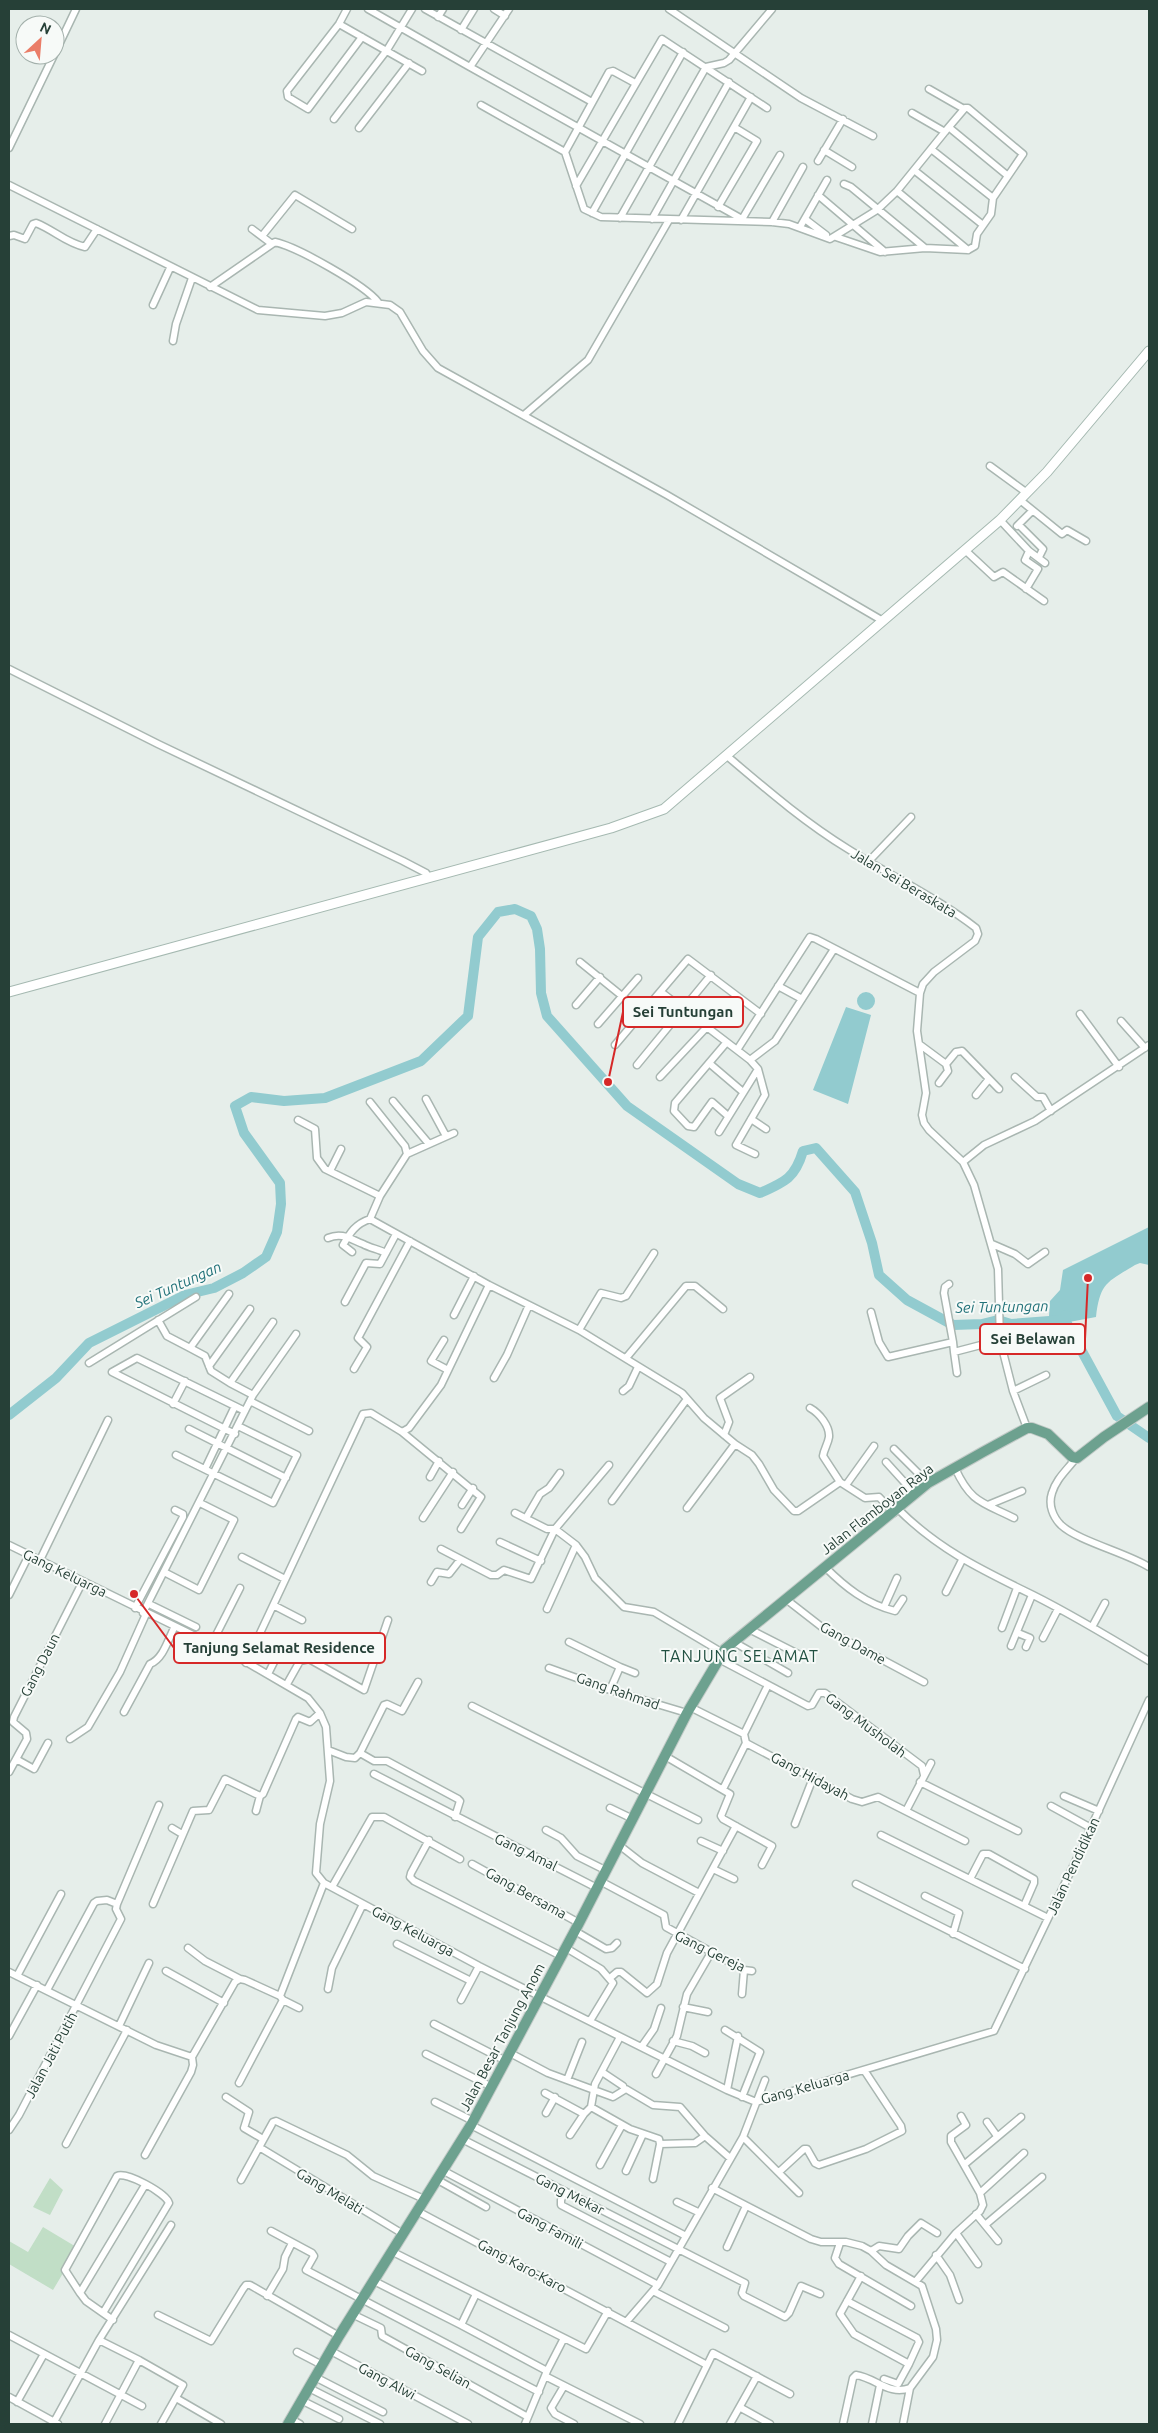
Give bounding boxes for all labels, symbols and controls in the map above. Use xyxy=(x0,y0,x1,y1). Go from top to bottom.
north arrow xyxy=(15,15,65,65)
text: N xyxy=(37,19,54,38)
street label: Jalan Sei Beraskata xyxy=(848,845,960,921)
callout: Sei Tuntungan xyxy=(623,997,743,1027)
text: Sei Tuntungan xyxy=(633,1003,733,1020)
water label: Sei Tuntungan xyxy=(131,1258,224,1312)
water label: Sei Tuntungan xyxy=(954,1297,1049,1316)
callout: Sei Belawan xyxy=(980,1324,1085,1354)
text: Sei Belawan xyxy=(991,1330,1075,1347)
street label: Jalan Flamboyan Raya xyxy=(818,1460,936,1558)
street label: Gang Keluarga xyxy=(21,1546,109,1600)
street label: Gang Dame xyxy=(817,1618,889,1668)
street label: Gang Daun xyxy=(17,1631,63,1699)
callout: Tanjung Selamat Residence xyxy=(174,1633,385,1663)
text: Tanjung Selamat Residence xyxy=(183,1639,375,1656)
district label: TANJUNG SELAMAT xyxy=(661,1647,819,1665)
street label: Gang Rahmad xyxy=(574,1669,662,1713)
street label: Gang Musholah xyxy=(822,1689,910,1761)
street label: Gang Hidayah xyxy=(768,1749,852,1803)
street label: Jalan Pendidikan xyxy=(1043,1815,1103,1917)
street label: Gang Amal xyxy=(492,1830,560,1874)
street label: Gang Bersama xyxy=(483,1864,569,1922)
street label: Gang Keluarga xyxy=(369,1903,457,1959)
street label: Gang Gereja xyxy=(672,1927,748,1975)
street label: Jalan Besar Tanjung Anom xyxy=(456,1960,548,2114)
street label: Jalan Jati Putih xyxy=(21,2009,81,2101)
street label: Gang Keluarga xyxy=(759,2067,851,2107)
street label: Gang Melati xyxy=(294,2165,366,2217)
street label: Gang Mekar xyxy=(533,2170,608,2219)
street label: Gang Famili xyxy=(514,2204,586,2252)
street label: Gang Karo-Karo xyxy=(475,2236,569,2296)
street label: Gang Selian xyxy=(402,2342,474,2392)
street label: Gang Alwi xyxy=(356,2359,418,2403)

